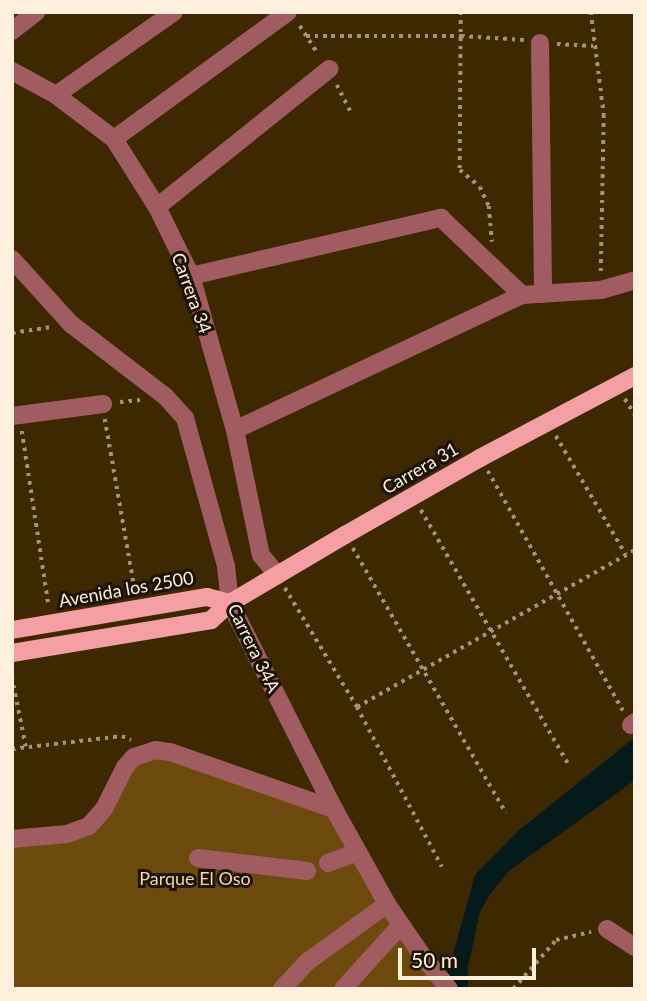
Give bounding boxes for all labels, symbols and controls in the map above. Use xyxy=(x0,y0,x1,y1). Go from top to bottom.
street label: Carrera 34 xyxy=(167,250,217,336)
street label: Carrera 31 xyxy=(378,438,462,498)
street label: Avenida los 2500 xyxy=(57,567,195,611)
street label: Carrera 34A xyxy=(223,600,285,696)
park label: Parque El Oso xyxy=(139,867,251,889)
scale bar xyxy=(402,934,540,978)
text: 50 m xyxy=(411,947,458,972)

